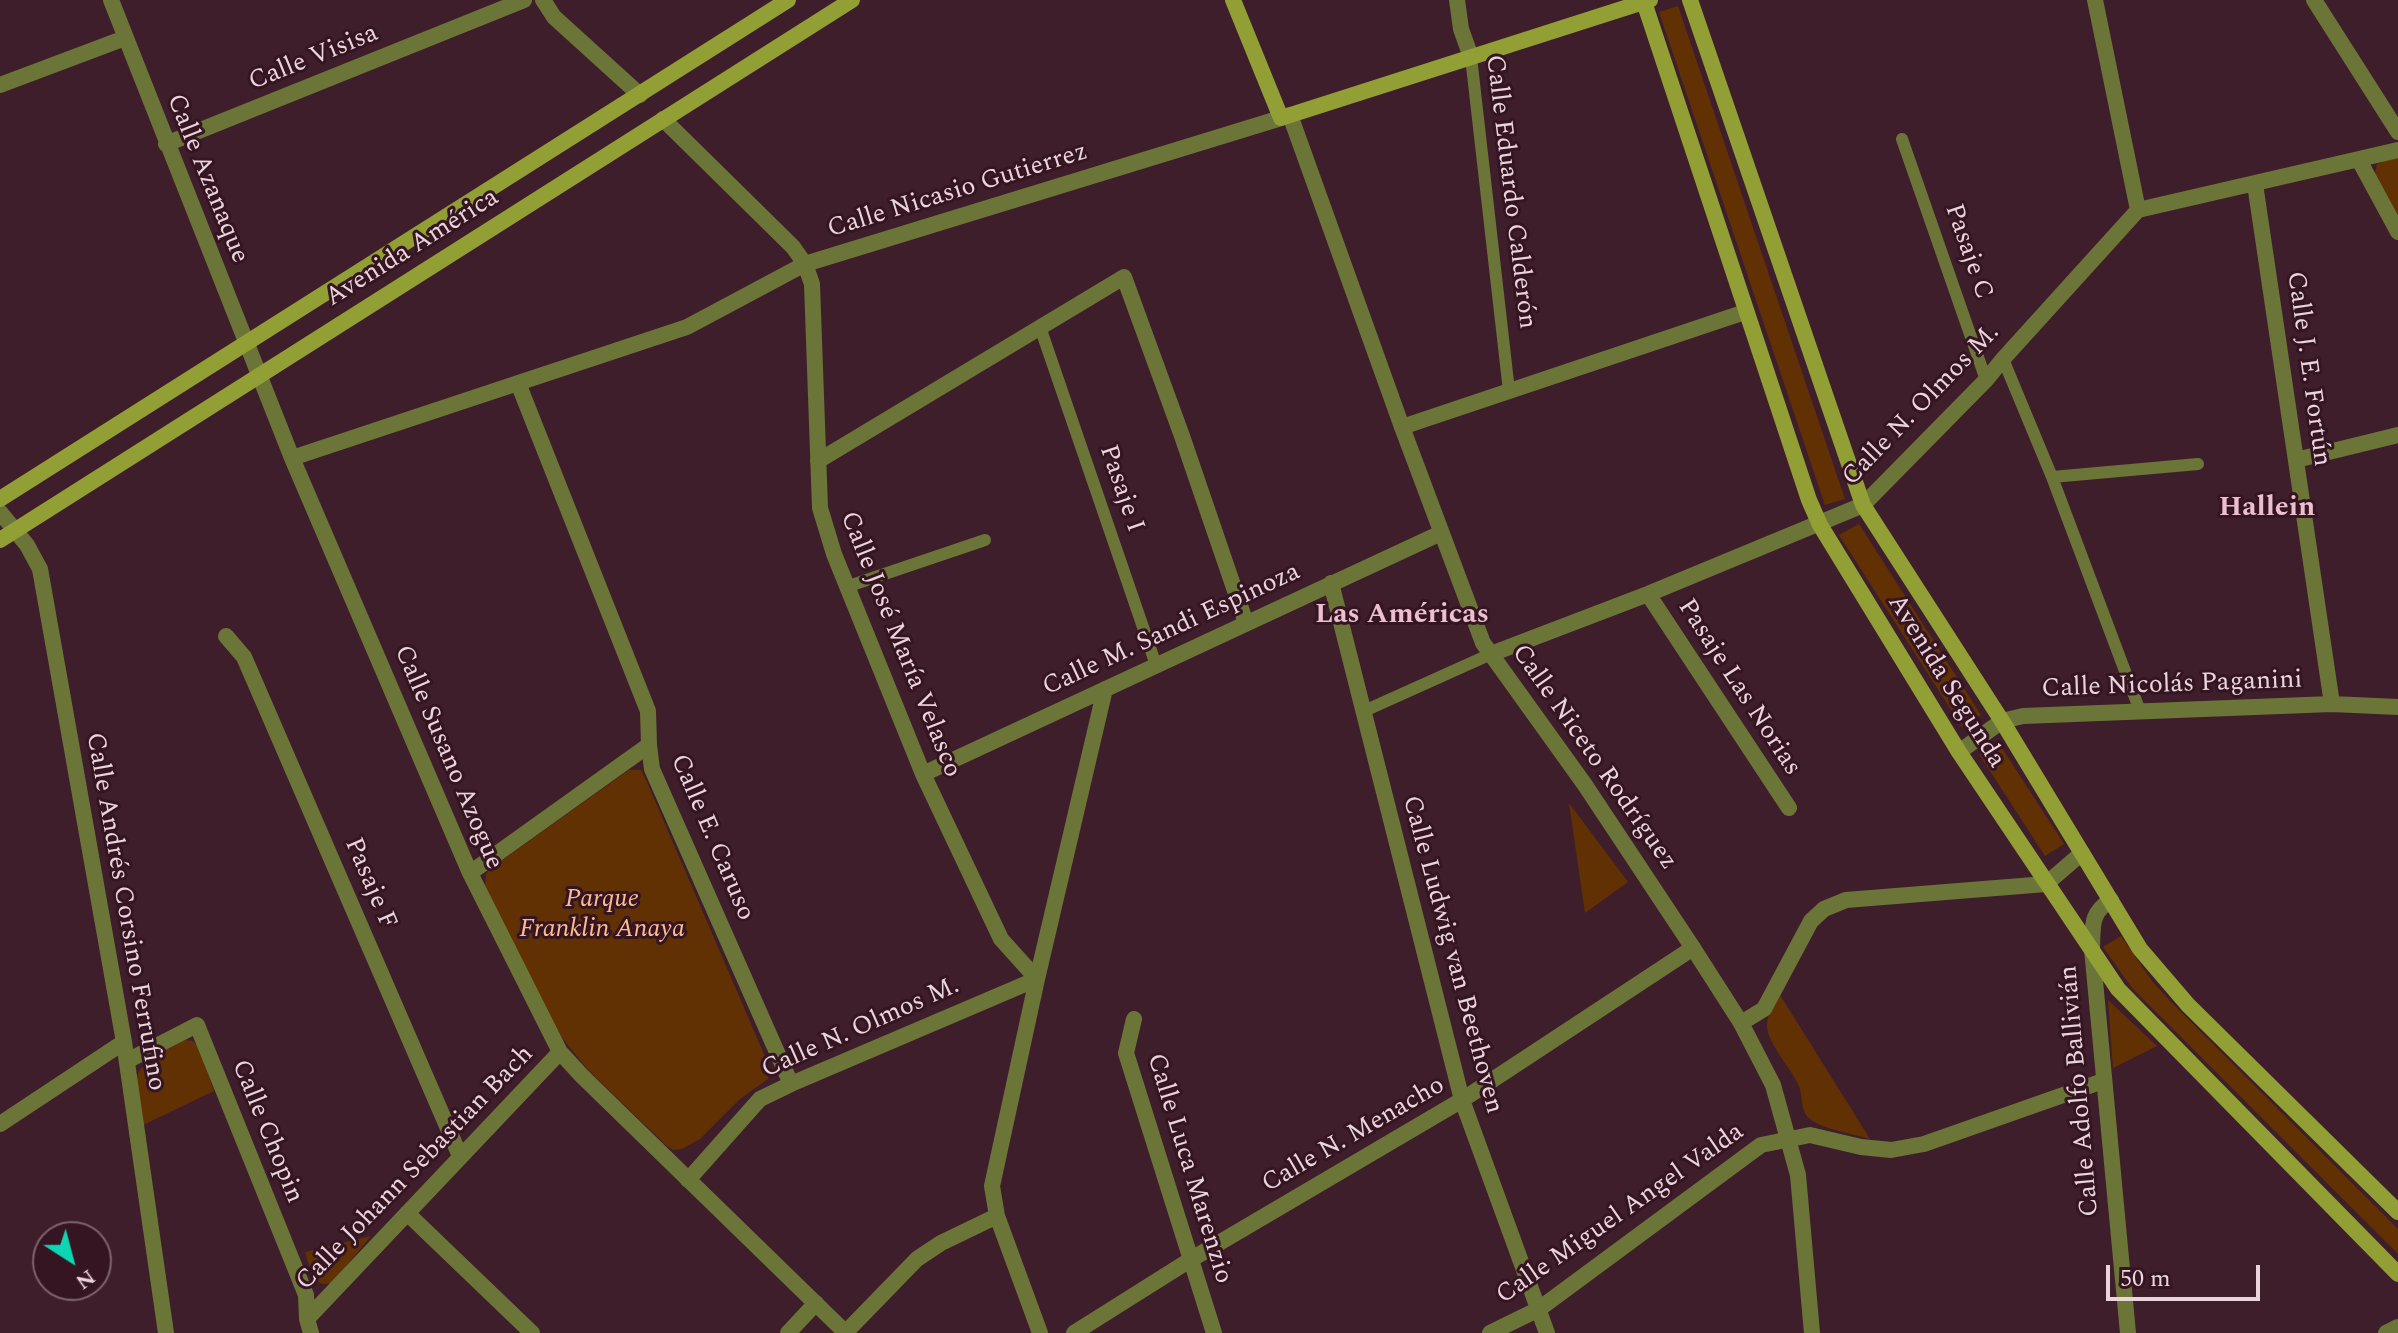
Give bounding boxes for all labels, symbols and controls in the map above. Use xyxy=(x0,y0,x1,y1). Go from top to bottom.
street label: Calle Visisa xyxy=(245,19,383,99)
street label: Calle Eduardo Calderón xyxy=(1477,53,1541,331)
street label: Calle Azanaque xyxy=(158,90,254,268)
street label: Calle Nicasio Gutierrez xyxy=(824,138,1092,246)
street label: Avenida América xyxy=(321,183,505,315)
street label: Pasaje C xyxy=(1936,200,1998,304)
street label: Calle J. E. Fortún xyxy=(2278,270,2336,468)
street label: Calle N. Olmos M. xyxy=(1837,319,2007,493)
street label: Pasaje I xyxy=(1091,441,1149,537)
district label: Hallein xyxy=(2219,493,2315,527)
street label: Calle José María Velasco xyxy=(831,508,967,782)
street label: Calle M. Sandi Espinoza xyxy=(1038,558,1306,704)
street label: Avenida Segunda xyxy=(1879,590,2011,774)
street label: Pasaje Las Norias xyxy=(1669,594,1807,782)
district label: Las Américas xyxy=(1315,600,1489,634)
street label: Calle Niceto Rodríguez xyxy=(1503,639,1683,877)
street label: Calle Susano Azogue xyxy=(386,641,508,875)
street label: Calle Nicolás Paganini xyxy=(2041,666,2303,706)
street label: Calle Andrés Corsino Ferrufino xyxy=(77,730,171,1094)
street label: Calle E. Caruso xyxy=(662,750,760,926)
street label: Calle Ludwig van Beethoven xyxy=(1394,793,1508,1117)
street label: Pasaje F xyxy=(336,834,402,934)
park label: Parque Franklin Anaya xyxy=(519,885,685,946)
street label: Calle Adolfo Ballivián xyxy=(2054,964,2108,1218)
street label: Calle N. Olmos M. xyxy=(757,971,965,1087)
street label: Calle Johann Sebastian Bach xyxy=(291,1040,541,1298)
street label: Calle Luca Marenzio xyxy=(1138,1050,1238,1288)
street label: Calle Chopin xyxy=(223,1056,309,1208)
street label: Calle N. Menacho xyxy=(1257,1071,1451,1201)
street label: Calle Miguel Angel Valda xyxy=(1491,1118,1751,1312)
north arrow xyxy=(32,1221,112,1301)
scale bar xyxy=(2110,1249,2264,1299)
text: N xyxy=(68,1261,102,1298)
text: 50 m xyxy=(2120,1261,2171,1297)

